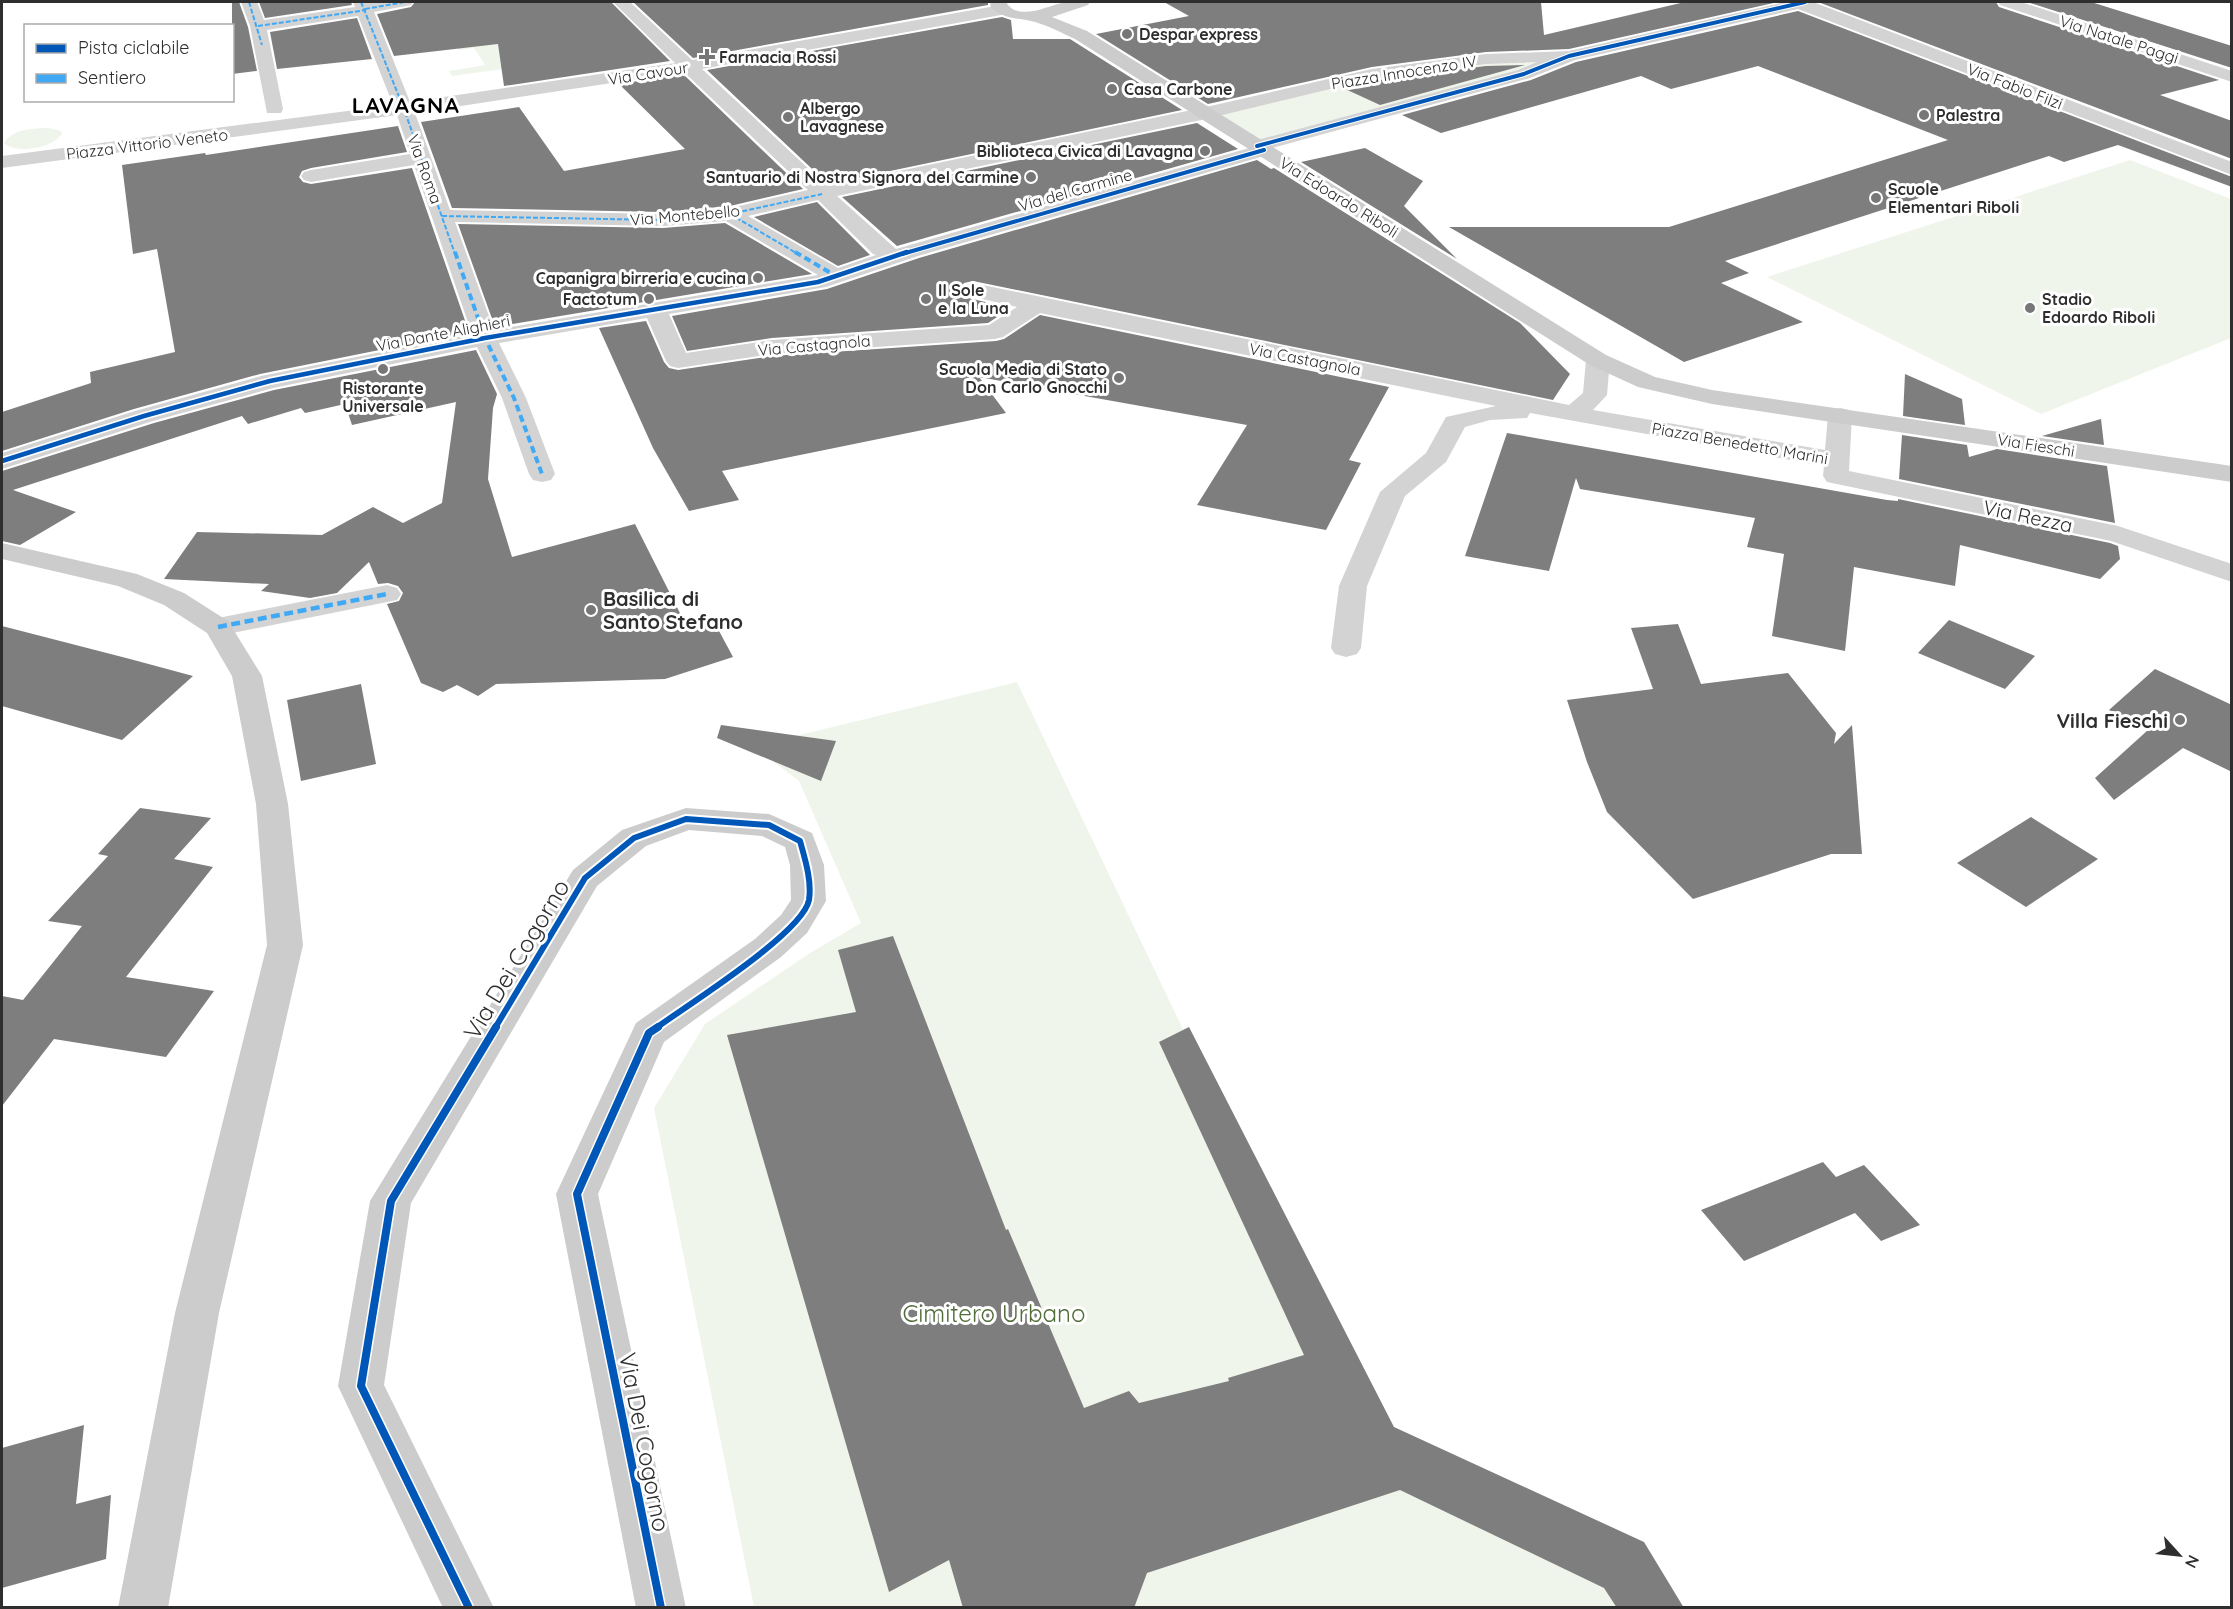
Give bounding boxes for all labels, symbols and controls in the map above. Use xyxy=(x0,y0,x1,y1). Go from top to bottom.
street label: Via Natale Paggi xyxy=(2057,10,2181,68)
legend xyxy=(24,24,234,102)
place label: Despar express xyxy=(1139,24,1258,44)
marker: Despar express xyxy=(1120,27,1134,41)
text: Pista ciclabile xyxy=(78,36,189,59)
place label: Farmacia Rossi xyxy=(719,47,836,67)
marker: Farmacia Rossi xyxy=(700,50,714,64)
street label: Piazza Innocenzo IV xyxy=(1330,51,1478,93)
street label: Via Cavour xyxy=(606,57,690,89)
street label: Via Fabio Filzi xyxy=(1964,59,2066,113)
text: Sentiero xyxy=(78,66,146,89)
place label: Casa Carbone xyxy=(1124,79,1232,99)
marker: Casa Carbone xyxy=(1105,82,1119,96)
district label: LAVAGNA xyxy=(352,91,460,119)
place label: Albergo Lavagnese xyxy=(800,98,884,136)
place label: Palestra xyxy=(1936,105,2000,125)
marker: Palestra xyxy=(1917,108,1931,122)
marker: Albergo Lavagnese xyxy=(781,110,795,124)
street label: Piazza Vittorio Veneto xyxy=(65,124,229,164)
street label: Via Roma xyxy=(403,131,447,207)
place label: Biblioteca Civica di Lavagna xyxy=(976,141,1193,161)
marker: Biblioteca Civica di Lavagna xyxy=(1198,144,1212,158)
street label: Via Edoardo Riboli xyxy=(1276,152,1402,242)
street label: Via del Carmine xyxy=(1016,164,1134,216)
place label: Santuario di Nostra Signora del Carmine xyxy=(706,167,1019,187)
marker: Santuario di Nostra Signora del Carmine xyxy=(1024,170,1038,184)
place label: Scuole Elementari Riboli xyxy=(1888,179,2019,217)
marker: Scuole Elementari Riboli xyxy=(1869,191,1883,205)
street label: Via Montebello xyxy=(629,200,741,230)
place label: Capanigra birreria e cucina xyxy=(536,268,746,288)
marker: Capanigra birreria e cucina xyxy=(751,271,765,285)
place label: Il Sole e la Luna xyxy=(938,280,1009,318)
place label: Factotum xyxy=(563,289,637,309)
place label: Stadio Edoardo Riboli xyxy=(2042,289,2155,327)
marker: Factotum xyxy=(642,292,656,306)
marker: Il Sole e la Luna xyxy=(919,292,933,306)
marker: Stadio Edoardo Riboli xyxy=(2023,301,2037,315)
street label: Via Dante Alighieri xyxy=(374,310,512,356)
street label: Via Castagnola xyxy=(757,330,871,360)
street label: Via Castagnola xyxy=(1248,338,1362,380)
place label: Scuola Media di Stato Don Carlo Gnocchi xyxy=(939,359,1107,397)
marker: Ristorante Universale xyxy=(376,362,390,376)
marker: Scuola Media di Stato Don Carlo Gnocchi xyxy=(1112,371,1126,385)
place label: Ristorante Universale xyxy=(342,378,424,416)
street label: Piazza Benedetto Marini xyxy=(1650,418,1830,468)
street label: Via Fieschi xyxy=(1996,429,2076,461)
street label: Via Rezza xyxy=(1981,494,2075,538)
place label: Basilica di Santo Stefano xyxy=(603,586,743,634)
marker: Basilica di Santo Stefano xyxy=(584,603,598,617)
place label: Villa Fieschi xyxy=(2057,708,2168,733)
marker: Villa Fieschi xyxy=(2173,713,2187,727)
street label: Via Dei Cogorno xyxy=(456,873,576,1045)
park label: Cimitero Urbano xyxy=(903,1298,1085,1328)
street label: Via Dei Cogorno xyxy=(613,1350,677,1534)
north arrow xyxy=(2149,1525,2209,1585)
text: N xyxy=(2181,1552,2204,1572)

